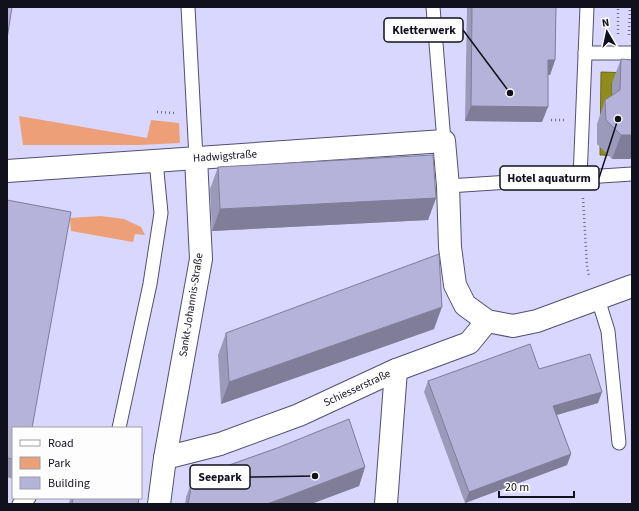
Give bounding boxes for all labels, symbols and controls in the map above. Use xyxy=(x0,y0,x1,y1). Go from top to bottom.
north arrow xyxy=(587,12,627,52)
text: N xyxy=(601,15,610,31)
callout: Kletterwerk xyxy=(384,18,463,42)
text: Kletterwerk xyxy=(392,22,456,39)
street label: Hadwigstraße xyxy=(193,146,258,166)
callout: Hotel aquaturm xyxy=(500,166,599,190)
text: Hotel aquaturm xyxy=(507,170,591,187)
street label: Sankt-Johannis-Straße xyxy=(175,251,207,358)
street label: Schiesserstraße xyxy=(321,366,394,410)
legend xyxy=(12,427,142,499)
text: Road xyxy=(48,435,74,452)
text: Park xyxy=(48,455,70,472)
callout: Seepark xyxy=(190,465,250,489)
text: Seepark xyxy=(198,469,242,486)
scale bar xyxy=(499,473,574,499)
text: Building xyxy=(48,475,90,492)
text: 20 m xyxy=(505,479,529,496)

